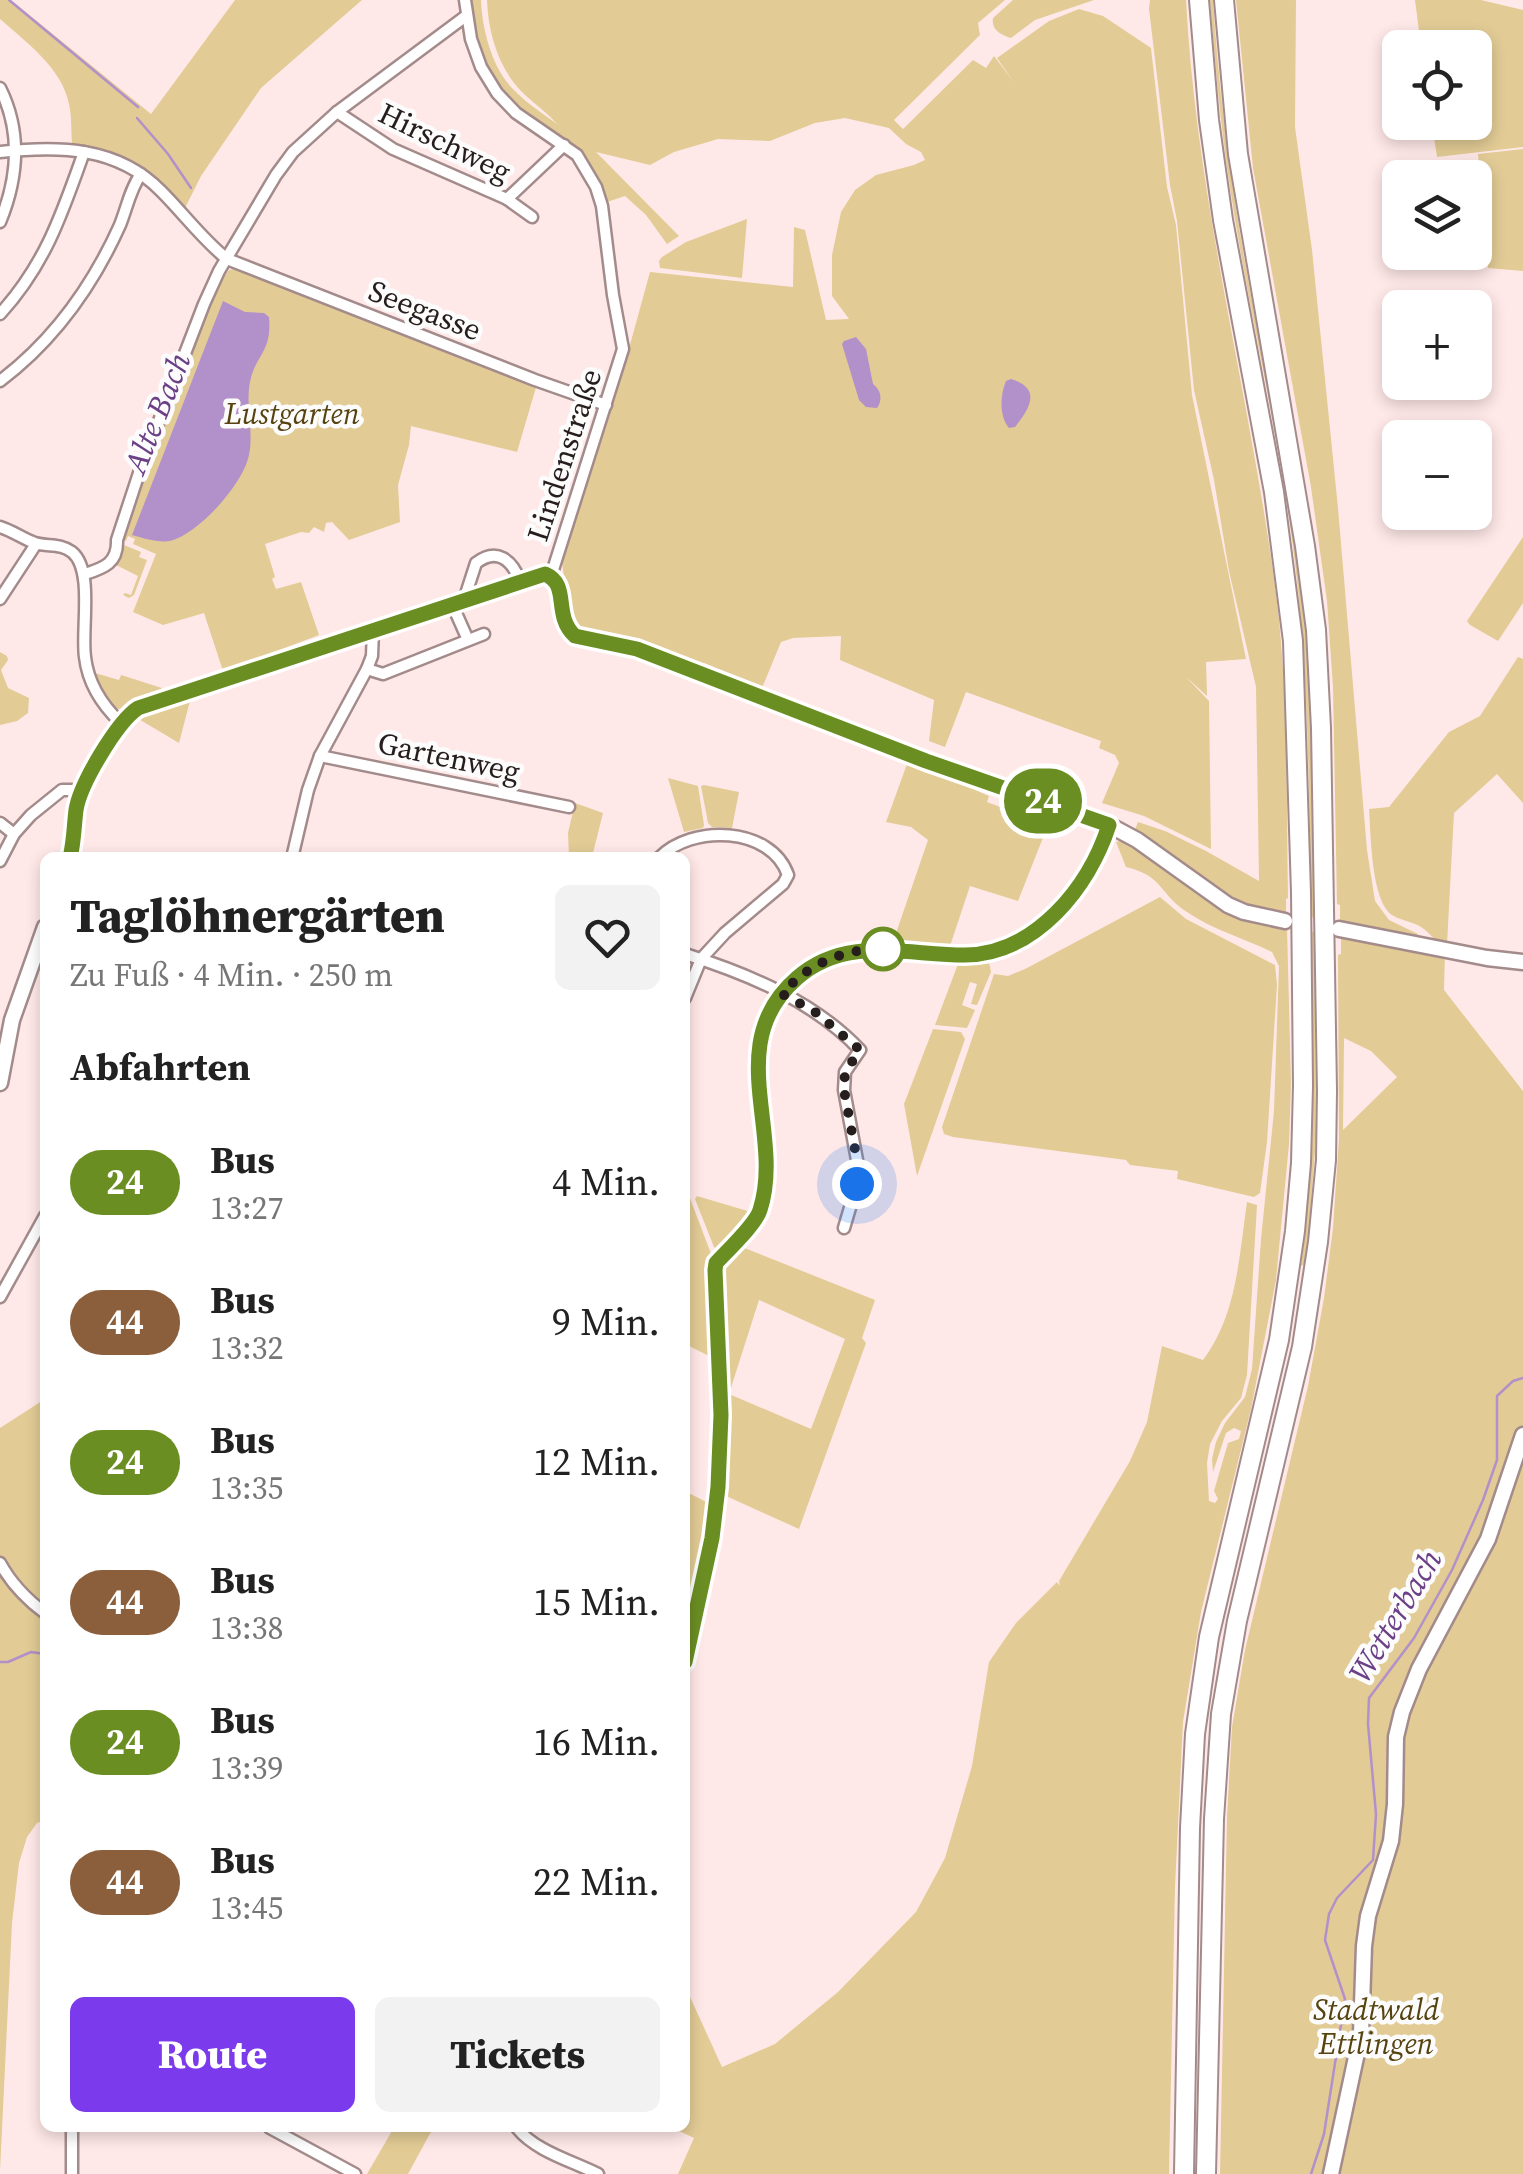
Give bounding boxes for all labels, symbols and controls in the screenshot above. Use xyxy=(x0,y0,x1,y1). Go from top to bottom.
map controls xyxy=(1382,30,1492,530)
button: locate xyxy=(1382,30,1492,140)
street label: Hirschweg xyxy=(372,92,518,192)
button: layers xyxy=(1382,160,1492,270)
street label: Seegasse xyxy=(363,270,487,350)
button: + xyxy=(1382,290,1492,400)
water label: Alte Bach xyxy=(112,345,201,482)
street label: Lindenstraße xyxy=(517,364,611,546)
park label: Lustgarten xyxy=(223,393,360,434)
button: − xyxy=(1382,420,1492,530)
street label: Gartenweg xyxy=(374,722,524,792)
line badge: 24 xyxy=(998,768,1088,834)
text: 24 xyxy=(1024,777,1062,825)
text: Taglöhnergärten xyxy=(70,882,445,948)
button: heart xyxy=(555,885,660,990)
unlabelled marker xyxy=(862,928,904,970)
text: Zu Fuß · 4 Min. · 250 m xyxy=(70,953,393,997)
text: Abfahrten xyxy=(70,1041,251,1093)
text: Bus xyxy=(210,1134,275,1186)
text: 4 Min. xyxy=(552,1156,660,1208)
text: 24 xyxy=(106,1158,144,1206)
your location xyxy=(832,1159,882,1209)
text: 13:27 xyxy=(210,1186,284,1230)
text: Bus xyxy=(210,1274,275,1326)
text: 9 Min. xyxy=(552,1296,660,1348)
text: 44 xyxy=(106,1298,144,1346)
text: 13:32 xyxy=(210,1326,284,1370)
text: Bus xyxy=(210,1414,275,1466)
text: 12 Min. xyxy=(533,1436,660,1488)
text: 24 xyxy=(106,1438,144,1486)
text: 13:35 xyxy=(210,1466,284,1510)
water label: Wetterbach xyxy=(1338,1541,1452,1691)
text: Bus xyxy=(210,1554,275,1606)
text: 15 Min. xyxy=(533,1576,660,1628)
text: 44 xyxy=(106,1578,144,1626)
text: 13:38 xyxy=(210,1606,284,1650)
text: Bus xyxy=(210,1694,275,1746)
text: 16 Min. xyxy=(533,1716,660,1768)
text: 24 xyxy=(106,1718,144,1766)
text: 13:39 xyxy=(210,1746,284,1790)
text: Bus xyxy=(210,1834,275,1886)
text: 22 Min. xyxy=(533,1856,660,1908)
text: 44 xyxy=(106,1858,144,1906)
text: 13:45 xyxy=(210,1886,284,1930)
park label: Stadtwald Ettlingen xyxy=(1313,1989,1439,2064)
button: Route xyxy=(70,1997,355,2112)
button: Tickets xyxy=(375,1997,660,2112)

